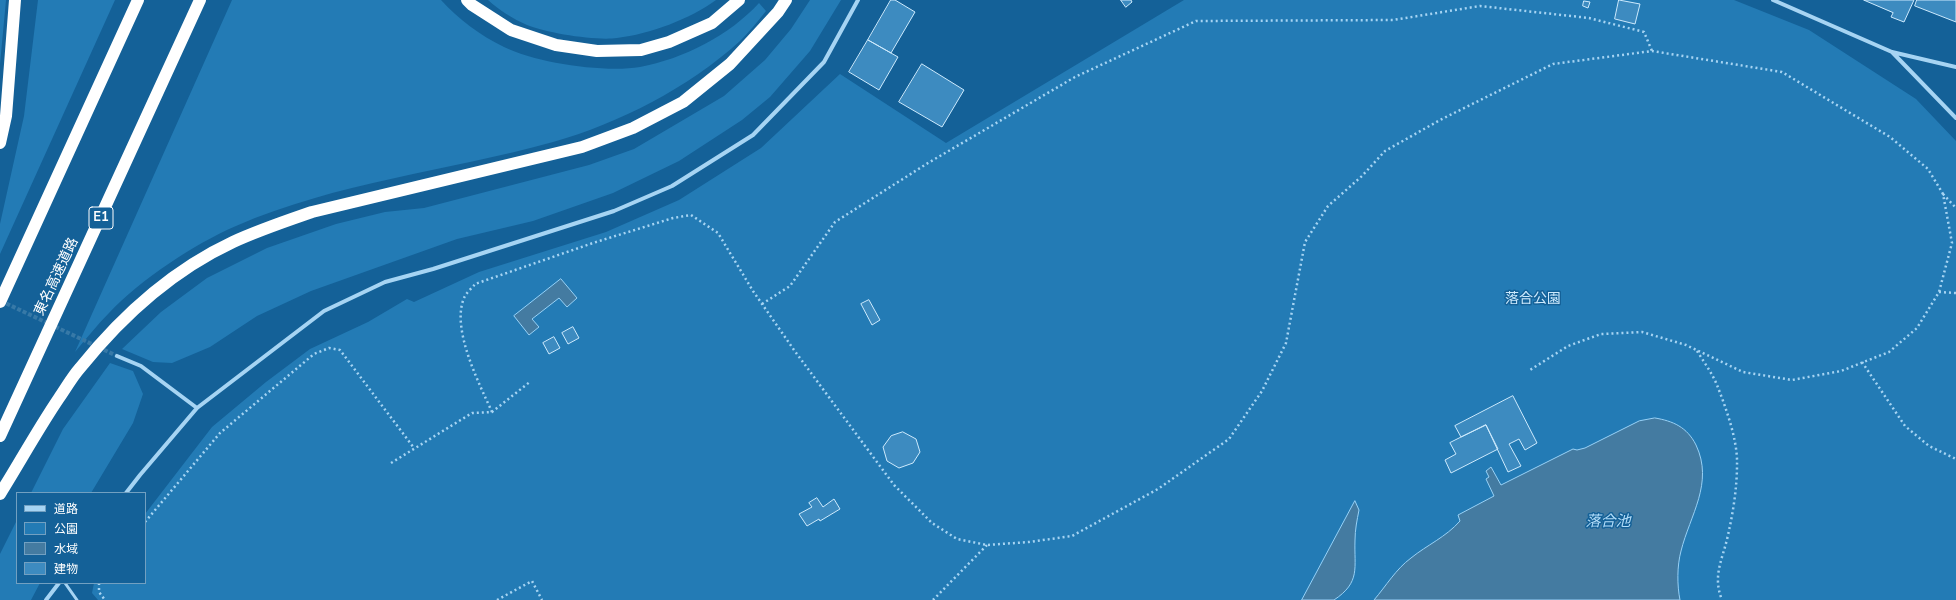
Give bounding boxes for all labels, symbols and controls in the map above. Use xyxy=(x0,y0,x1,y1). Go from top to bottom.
road number: E1 xyxy=(89,207,113,229)
street label: 東名高速道路 xyxy=(32,235,82,319)
park label: 落合公園 xyxy=(1505,292,1561,308)
legend xyxy=(16,492,146,584)
text: 道路 xyxy=(54,501,78,517)
water label: 落合池 xyxy=(1586,513,1630,531)
text: 公園 xyxy=(54,521,78,537)
text: 水域 xyxy=(54,541,78,557)
text: 建物 xyxy=(54,561,78,577)

